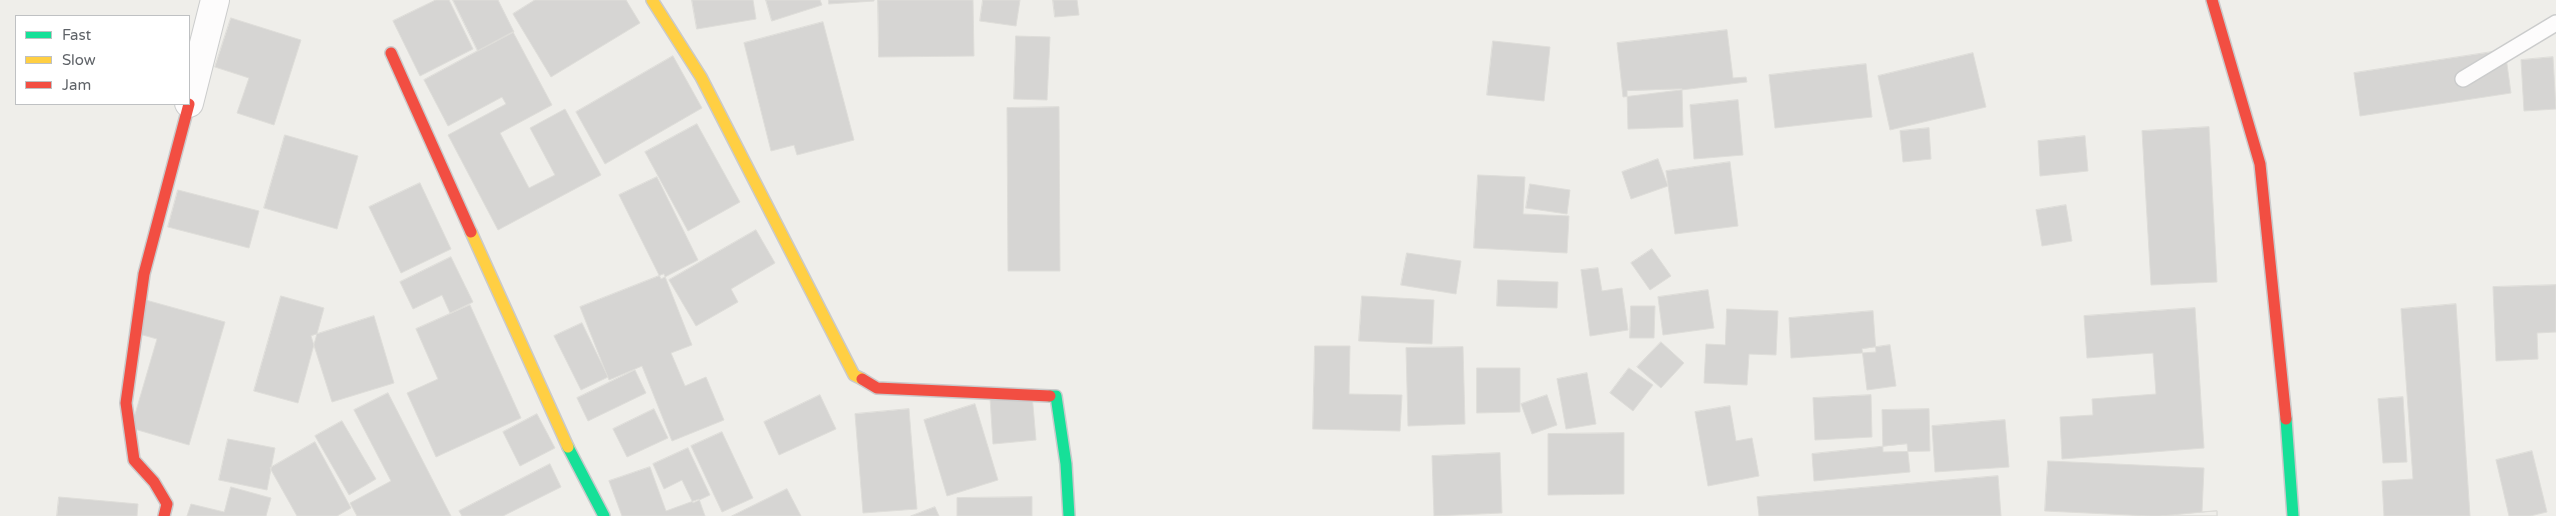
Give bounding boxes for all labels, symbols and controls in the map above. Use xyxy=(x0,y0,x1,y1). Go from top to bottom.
legend xyxy=(15,15,190,105)
text: Fast xyxy=(62,26,91,44)
text: Slow xyxy=(62,51,96,69)
text: Jam xyxy=(62,76,91,94)

